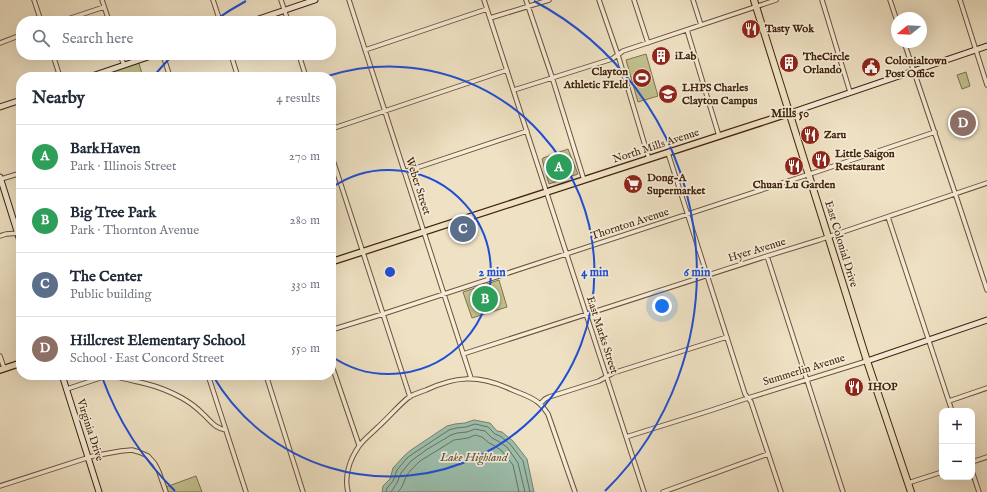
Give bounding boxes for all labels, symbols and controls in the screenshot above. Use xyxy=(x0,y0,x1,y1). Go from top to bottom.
north arrow xyxy=(891,12,927,48)
search box xyxy=(16,16,336,60)
restaurant icon: Tasty Wok xyxy=(740,18,762,40)
place label: Tasty Wok xyxy=(764,22,815,36)
icon: search xyxy=(30,27,52,49)
text: Search here xyxy=(62,29,133,48)
building icon: iLab xyxy=(650,45,672,67)
place label: iLab xyxy=(675,49,697,63)
place label: TheCircle Orlando xyxy=(802,50,849,77)
building icon: TheCircle Orlando xyxy=(778,52,800,74)
place label: Colonialtown Post Office xyxy=(885,54,947,81)
public building icon: Colonialtown Post Office xyxy=(860,56,882,78)
place label: Clayton Athletic FIeld xyxy=(563,65,629,92)
sports icon: Clayton Athletic FIeld xyxy=(631,67,653,89)
place label: LHPS Charles Clayton Campus xyxy=(681,81,758,108)
school or university icon: LHPS Charles Clayton Campus xyxy=(657,83,679,105)
text: Nearby xyxy=(32,88,85,109)
text: 4 results xyxy=(276,90,320,107)
district label: Mills 50 xyxy=(771,106,809,121)
pin: D xyxy=(950,108,976,138)
restaurant icon: Zaru xyxy=(799,124,821,146)
street label: North Mills Avenue xyxy=(611,125,701,167)
place label: Zaru xyxy=(824,128,847,142)
text: BarkHaven xyxy=(70,139,141,158)
place label: Little Saigon Restaurant xyxy=(834,147,895,174)
text: A xyxy=(41,148,49,165)
text: 270 m xyxy=(289,148,320,165)
restaurant icon: Little Saigon Restaurant xyxy=(810,149,832,171)
pin: A xyxy=(546,152,572,182)
street label: Weber Street xyxy=(402,155,434,217)
restaurant icon: Chuan Lu Garden xyxy=(783,155,805,177)
text: Park · Illinois Street xyxy=(70,158,177,175)
place label: Dong-A Supermarket xyxy=(647,171,706,198)
supermarket icon: Dong-A Supermarket xyxy=(622,173,644,195)
place label: Chuan Lu Garden xyxy=(753,178,835,192)
street label: East Colonial Drive xyxy=(821,199,861,289)
text: Big Tree Park xyxy=(70,203,156,222)
street label: Thornton Avenue xyxy=(589,205,671,243)
text: B xyxy=(41,212,49,229)
text: 280 m xyxy=(290,212,320,229)
pin: C xyxy=(450,214,476,244)
text: Park · Thornton Avenue xyxy=(70,222,199,239)
street label: Hyer Avenue xyxy=(726,235,788,265)
centre of rings xyxy=(383,265,397,279)
text: 2 min xyxy=(478,265,506,280)
text: 4 min xyxy=(581,265,609,280)
text: 6 min xyxy=(684,265,711,280)
text: The Center xyxy=(70,267,142,286)
text: C xyxy=(40,276,50,293)
text: 330 m xyxy=(291,276,320,293)
pin: B xyxy=(472,284,498,314)
text: Public building xyxy=(70,286,152,303)
street label: East Marks Street xyxy=(583,294,621,376)
your location xyxy=(652,296,672,316)
text: Hillcrest Elementary School xyxy=(70,331,245,350)
text: D xyxy=(40,340,50,357)
text: 550 m xyxy=(291,340,320,357)
text: School · East Concord Street xyxy=(70,350,224,367)
street label: Summerlin Avenue xyxy=(761,351,847,389)
restaurant icon: IHOP xyxy=(843,376,865,398)
place label: IHOP xyxy=(868,380,898,394)
street label: Virginia Drive xyxy=(73,396,107,463)
map controls xyxy=(939,408,975,480)
button: + xyxy=(939,408,975,444)
button: − xyxy=(939,444,975,480)
water label: Lake Highland xyxy=(439,450,509,466)

